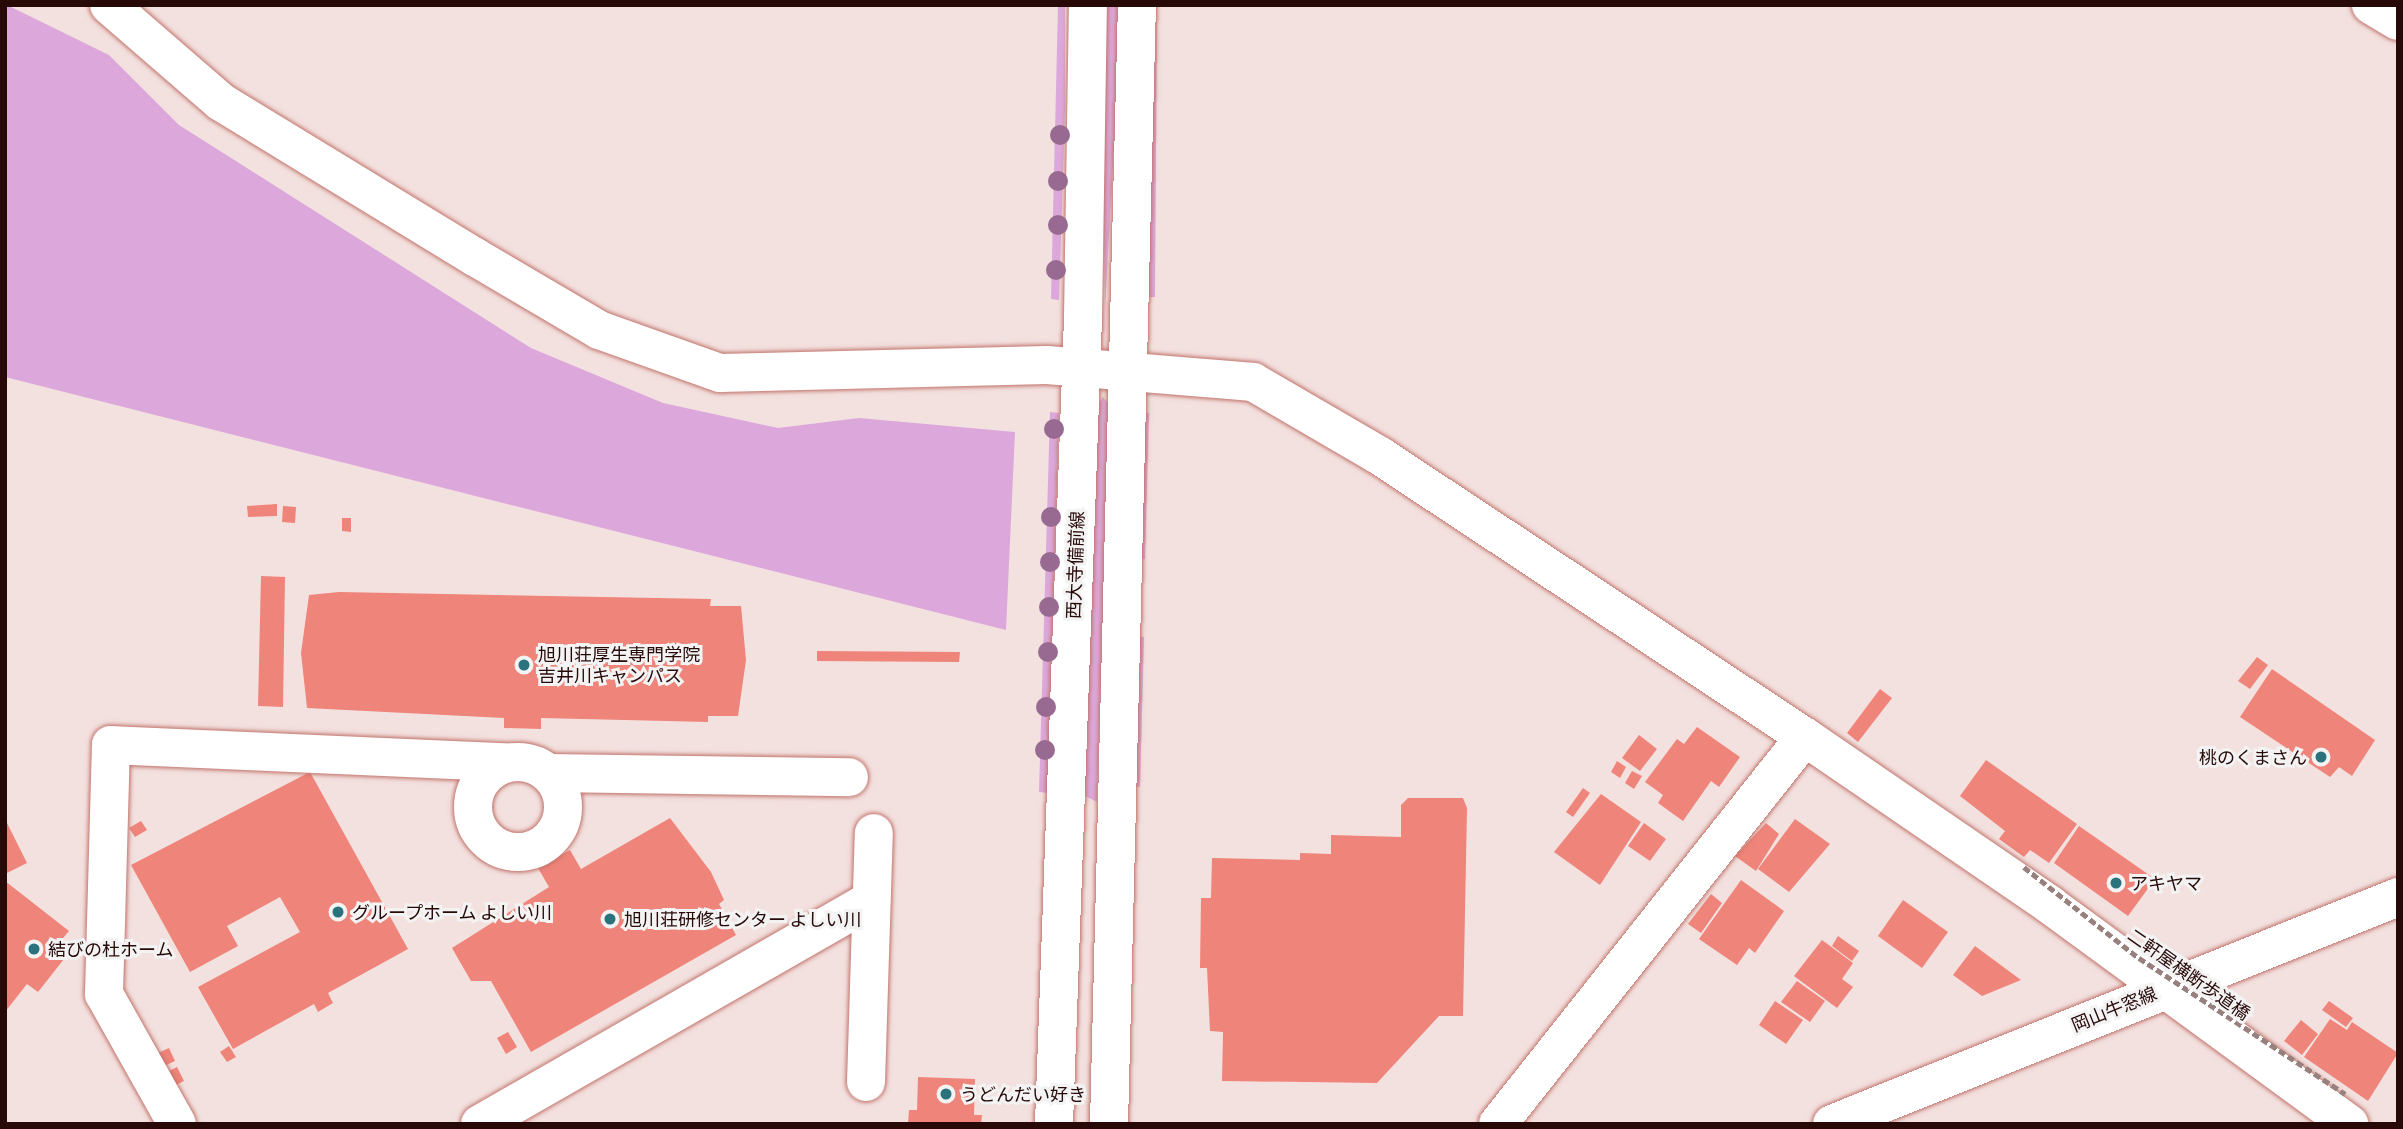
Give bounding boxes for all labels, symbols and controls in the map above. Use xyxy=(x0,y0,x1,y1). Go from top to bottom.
street label: 西大寺備前線 xyxy=(1062,511,1088,619)
place label: 旭川荘厚生専門学院 吉井川キャンパス xyxy=(538,644,700,686)
marker: 旭川荘厚生専門学院 吉井川キャンパス xyxy=(516,657,532,673)
place label: 桃のくまさん xyxy=(2199,746,2307,768)
marker: 桃のくまさん xyxy=(2313,749,2329,765)
place label: アキヤマ xyxy=(2130,872,2202,894)
marker: アキヤマ xyxy=(2108,875,2124,891)
place label: グループホーム よしい川 xyxy=(352,901,554,923)
marker: グループホーム よしい川 xyxy=(330,904,346,920)
place label: 旭川荘研修センター よしい川 xyxy=(624,908,862,930)
marker: 旭川荘研修センター よしい川 xyxy=(602,911,618,927)
street label: 二軒屋横断歩道橋 xyxy=(2124,924,2254,1024)
place label: 結びの杜ホーム xyxy=(48,938,174,960)
marker: 結びの杜ホーム xyxy=(26,941,42,957)
street label: 岡山牛窓線 xyxy=(2068,982,2160,1036)
place label: うどんだい好き xyxy=(960,1083,1086,1105)
marker: うどんだい好き xyxy=(938,1086,954,1102)

